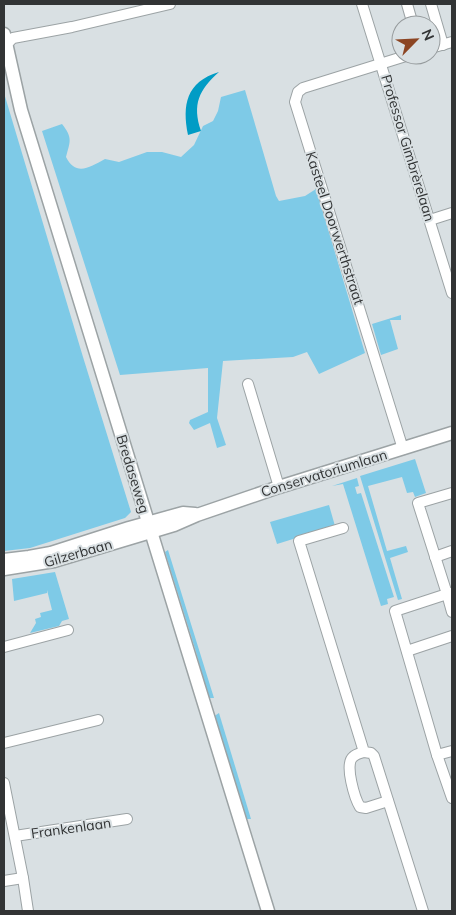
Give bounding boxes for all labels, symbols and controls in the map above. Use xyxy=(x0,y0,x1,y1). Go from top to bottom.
north arrow xyxy=(391,15,441,65)
text: N xyxy=(418,26,438,43)
street label: Professor Gimbrèrelaan xyxy=(377,72,439,224)
street label: Kasteel Doorwerthstraat xyxy=(302,149,368,307)
street label: Bredaseweg xyxy=(112,432,154,516)
street label: Conservatoriumlaan xyxy=(259,445,389,501)
street label: Gilzerbaan xyxy=(42,535,114,571)
street label: Frankenlaan xyxy=(30,813,112,843)

